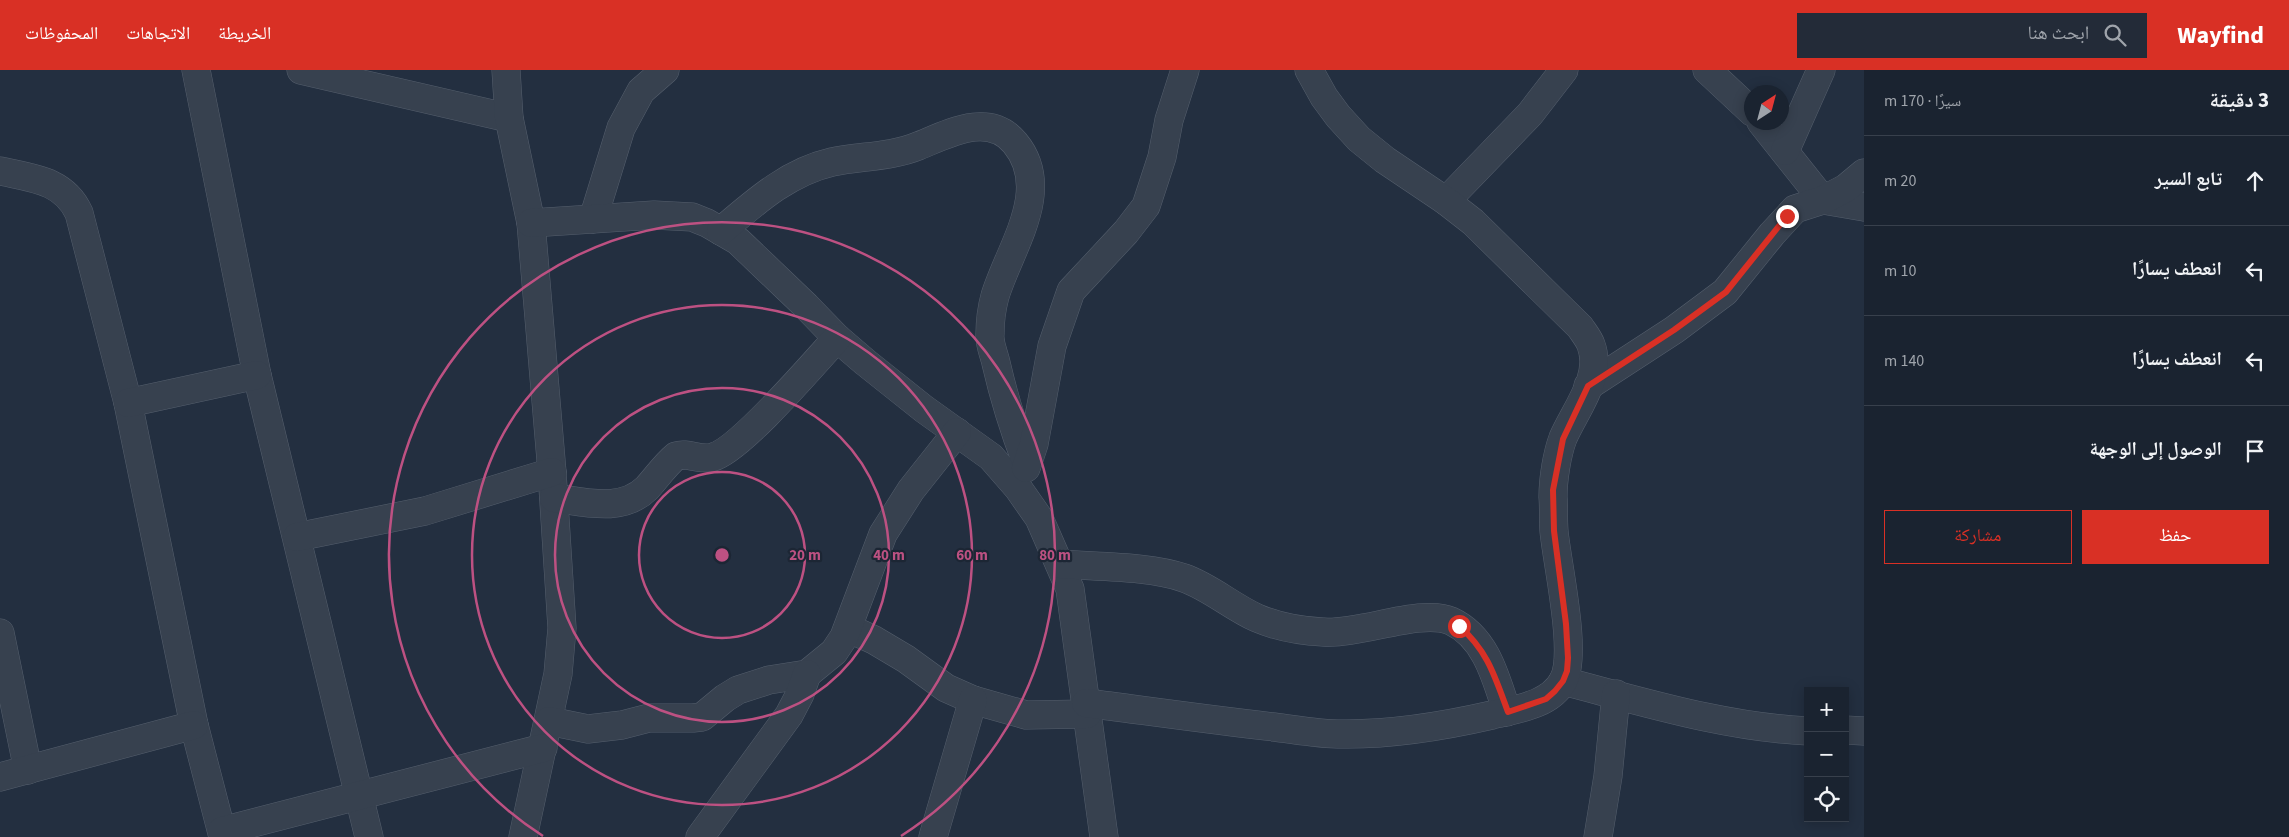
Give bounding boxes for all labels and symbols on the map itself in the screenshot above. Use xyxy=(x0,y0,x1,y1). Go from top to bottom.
north arrow xyxy=(1744,85,1789,130)
route end xyxy=(1776,205,1799,228)
text: 20 m xyxy=(789,545,821,566)
text: 40 m xyxy=(873,545,905,566)
text: 60 m xyxy=(956,545,988,566)
text: 80 m xyxy=(1039,545,1071,566)
centre of rings xyxy=(713,546,731,564)
route start xyxy=(1448,615,1471,638)

